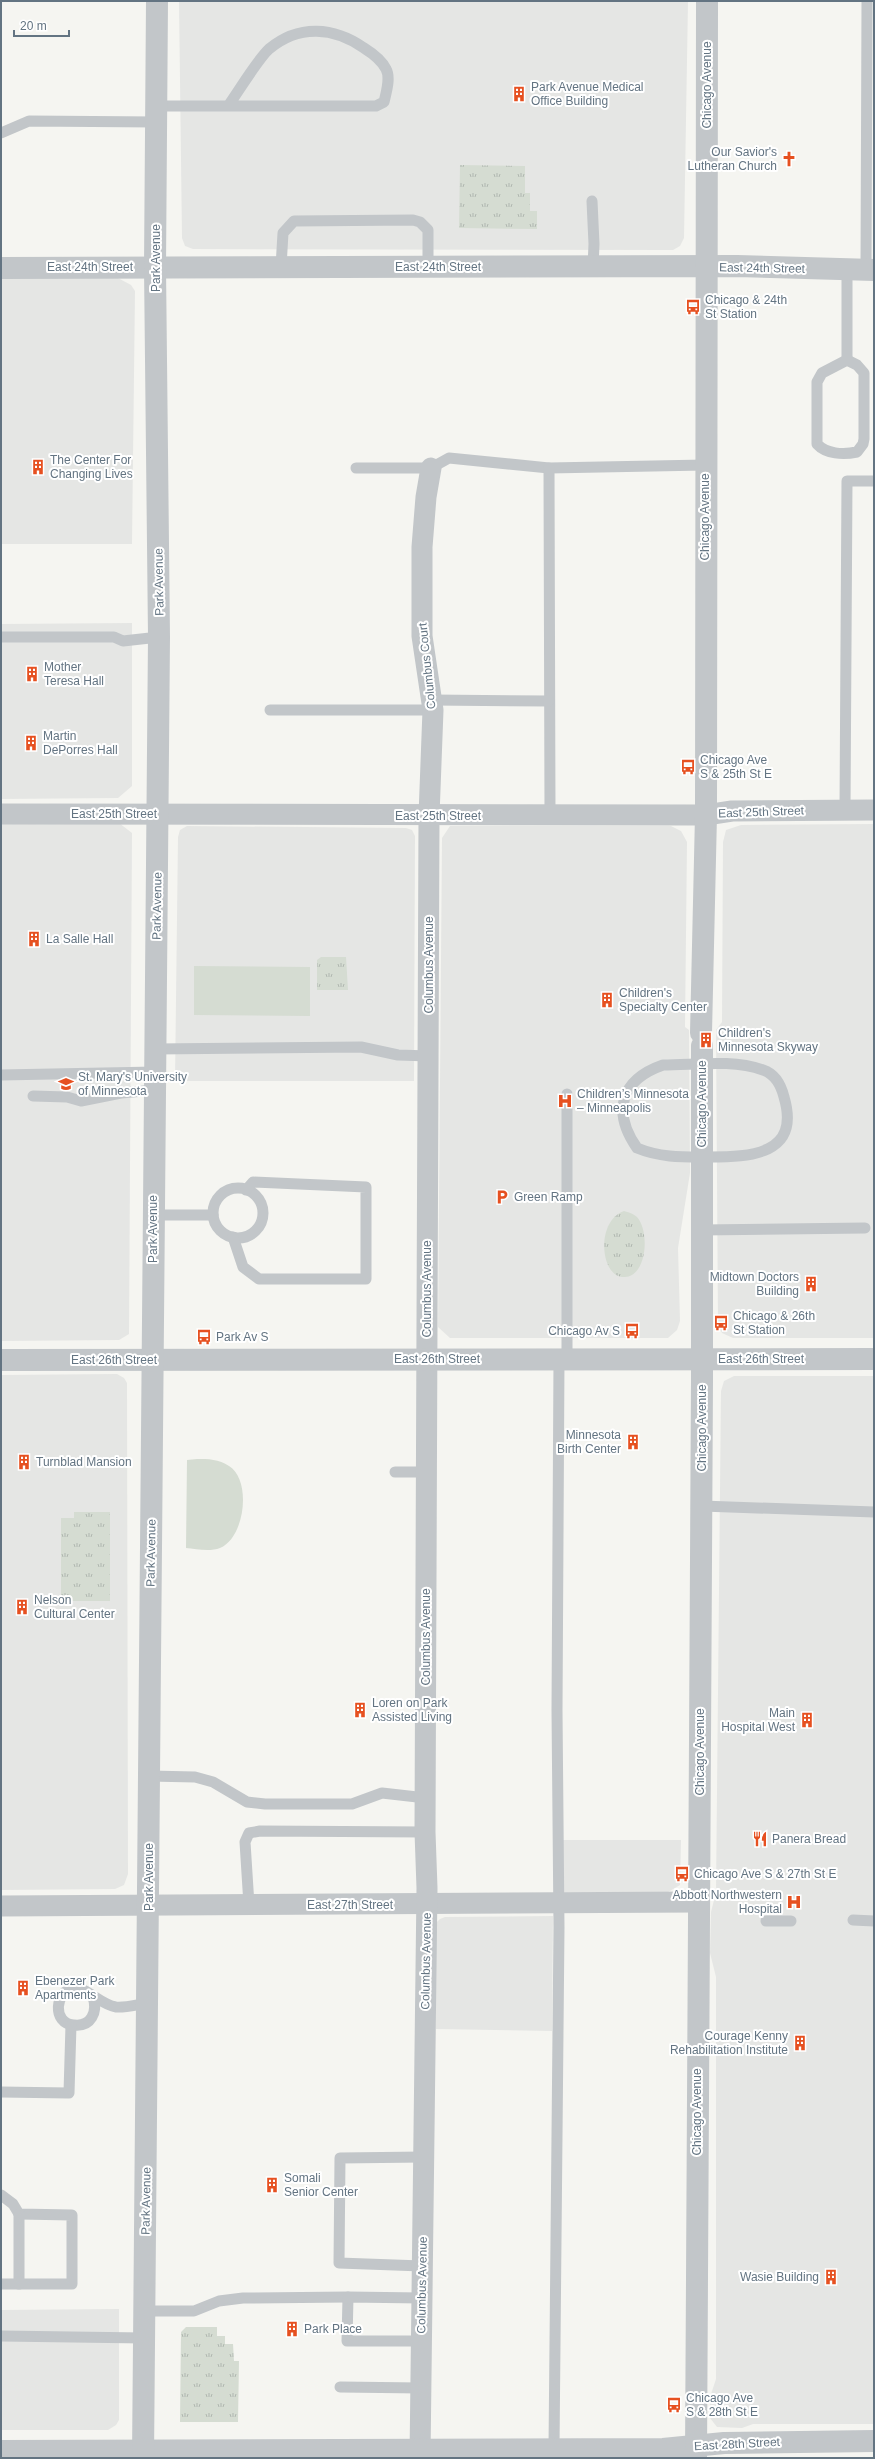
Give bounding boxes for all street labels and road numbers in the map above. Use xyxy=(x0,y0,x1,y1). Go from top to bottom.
street label: Chicago Avenue xyxy=(700,41,714,129)
street label: Park Avenue xyxy=(149,224,163,292)
street label: East 24th Street xyxy=(47,260,134,274)
street label: East 24th Street xyxy=(395,260,482,274)
street label: East 24th Street xyxy=(719,260,806,276)
street label: Chicago Avenue xyxy=(698,473,712,561)
street label: Park Avenue xyxy=(151,548,167,616)
street label: Columbus Court xyxy=(415,621,438,710)
street label: East 25th Street xyxy=(718,803,805,820)
street label: East 25th Street xyxy=(71,807,158,821)
street label: East 25th Street xyxy=(395,809,482,823)
street label: Park Avenue xyxy=(149,872,165,940)
street label: Columbus Avenue xyxy=(422,916,436,1014)
street label: Chicago Avenue xyxy=(695,1060,709,1148)
street label: Park Avenue xyxy=(146,1195,160,1263)
street label: Columbus Avenue xyxy=(420,1240,434,1338)
street label: East 26th Street xyxy=(394,1352,481,1366)
street label: East 26th Street xyxy=(718,1352,805,1366)
street label: East 26th Street xyxy=(71,1353,158,1367)
street label: Chicago Avenue xyxy=(695,1384,709,1472)
street label: Park Avenue xyxy=(143,1519,159,1587)
street label: Columbus Avenue xyxy=(419,1588,433,1686)
street label: Chicago Avenue xyxy=(693,1708,707,1796)
street label: Park Avenue xyxy=(142,1843,156,1911)
street label: East 27th Street xyxy=(307,1898,394,1912)
street label: Columbus Avenue xyxy=(418,1912,434,2010)
street label: Chicago Avenue xyxy=(690,2068,704,2156)
street label: Park Avenue xyxy=(138,2167,154,2235)
street label: Columbus Avenue xyxy=(414,2236,430,2334)
street label: East 28th Street xyxy=(694,2435,781,2453)

